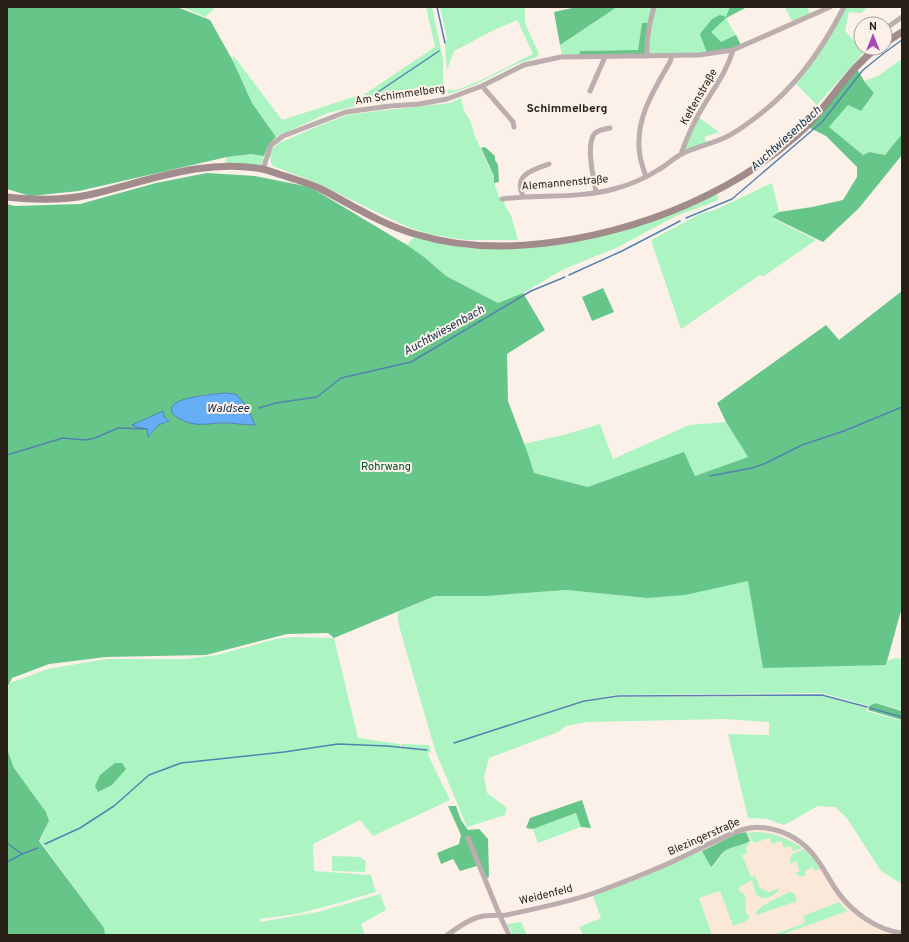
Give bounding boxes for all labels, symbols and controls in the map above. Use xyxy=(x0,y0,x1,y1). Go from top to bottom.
north arrow xyxy=(853,16,893,56)
text: N xyxy=(869,20,877,34)
street label: Keltenstraße xyxy=(677,66,721,128)
street label: Am Schimmelberg xyxy=(354,82,446,108)
district label: Schimmelberg xyxy=(527,101,607,117)
water label: Auchtwiesenbach xyxy=(747,102,825,175)
street label: Alemannenstraße xyxy=(521,172,609,194)
water label: Auchtwiesenbach xyxy=(401,302,488,360)
water label: Waldsee xyxy=(206,401,250,417)
park label: Rohrwang xyxy=(361,460,411,474)
street label: Blezingerstraße xyxy=(666,815,742,859)
street label: Weidenfeld xyxy=(518,882,574,908)

